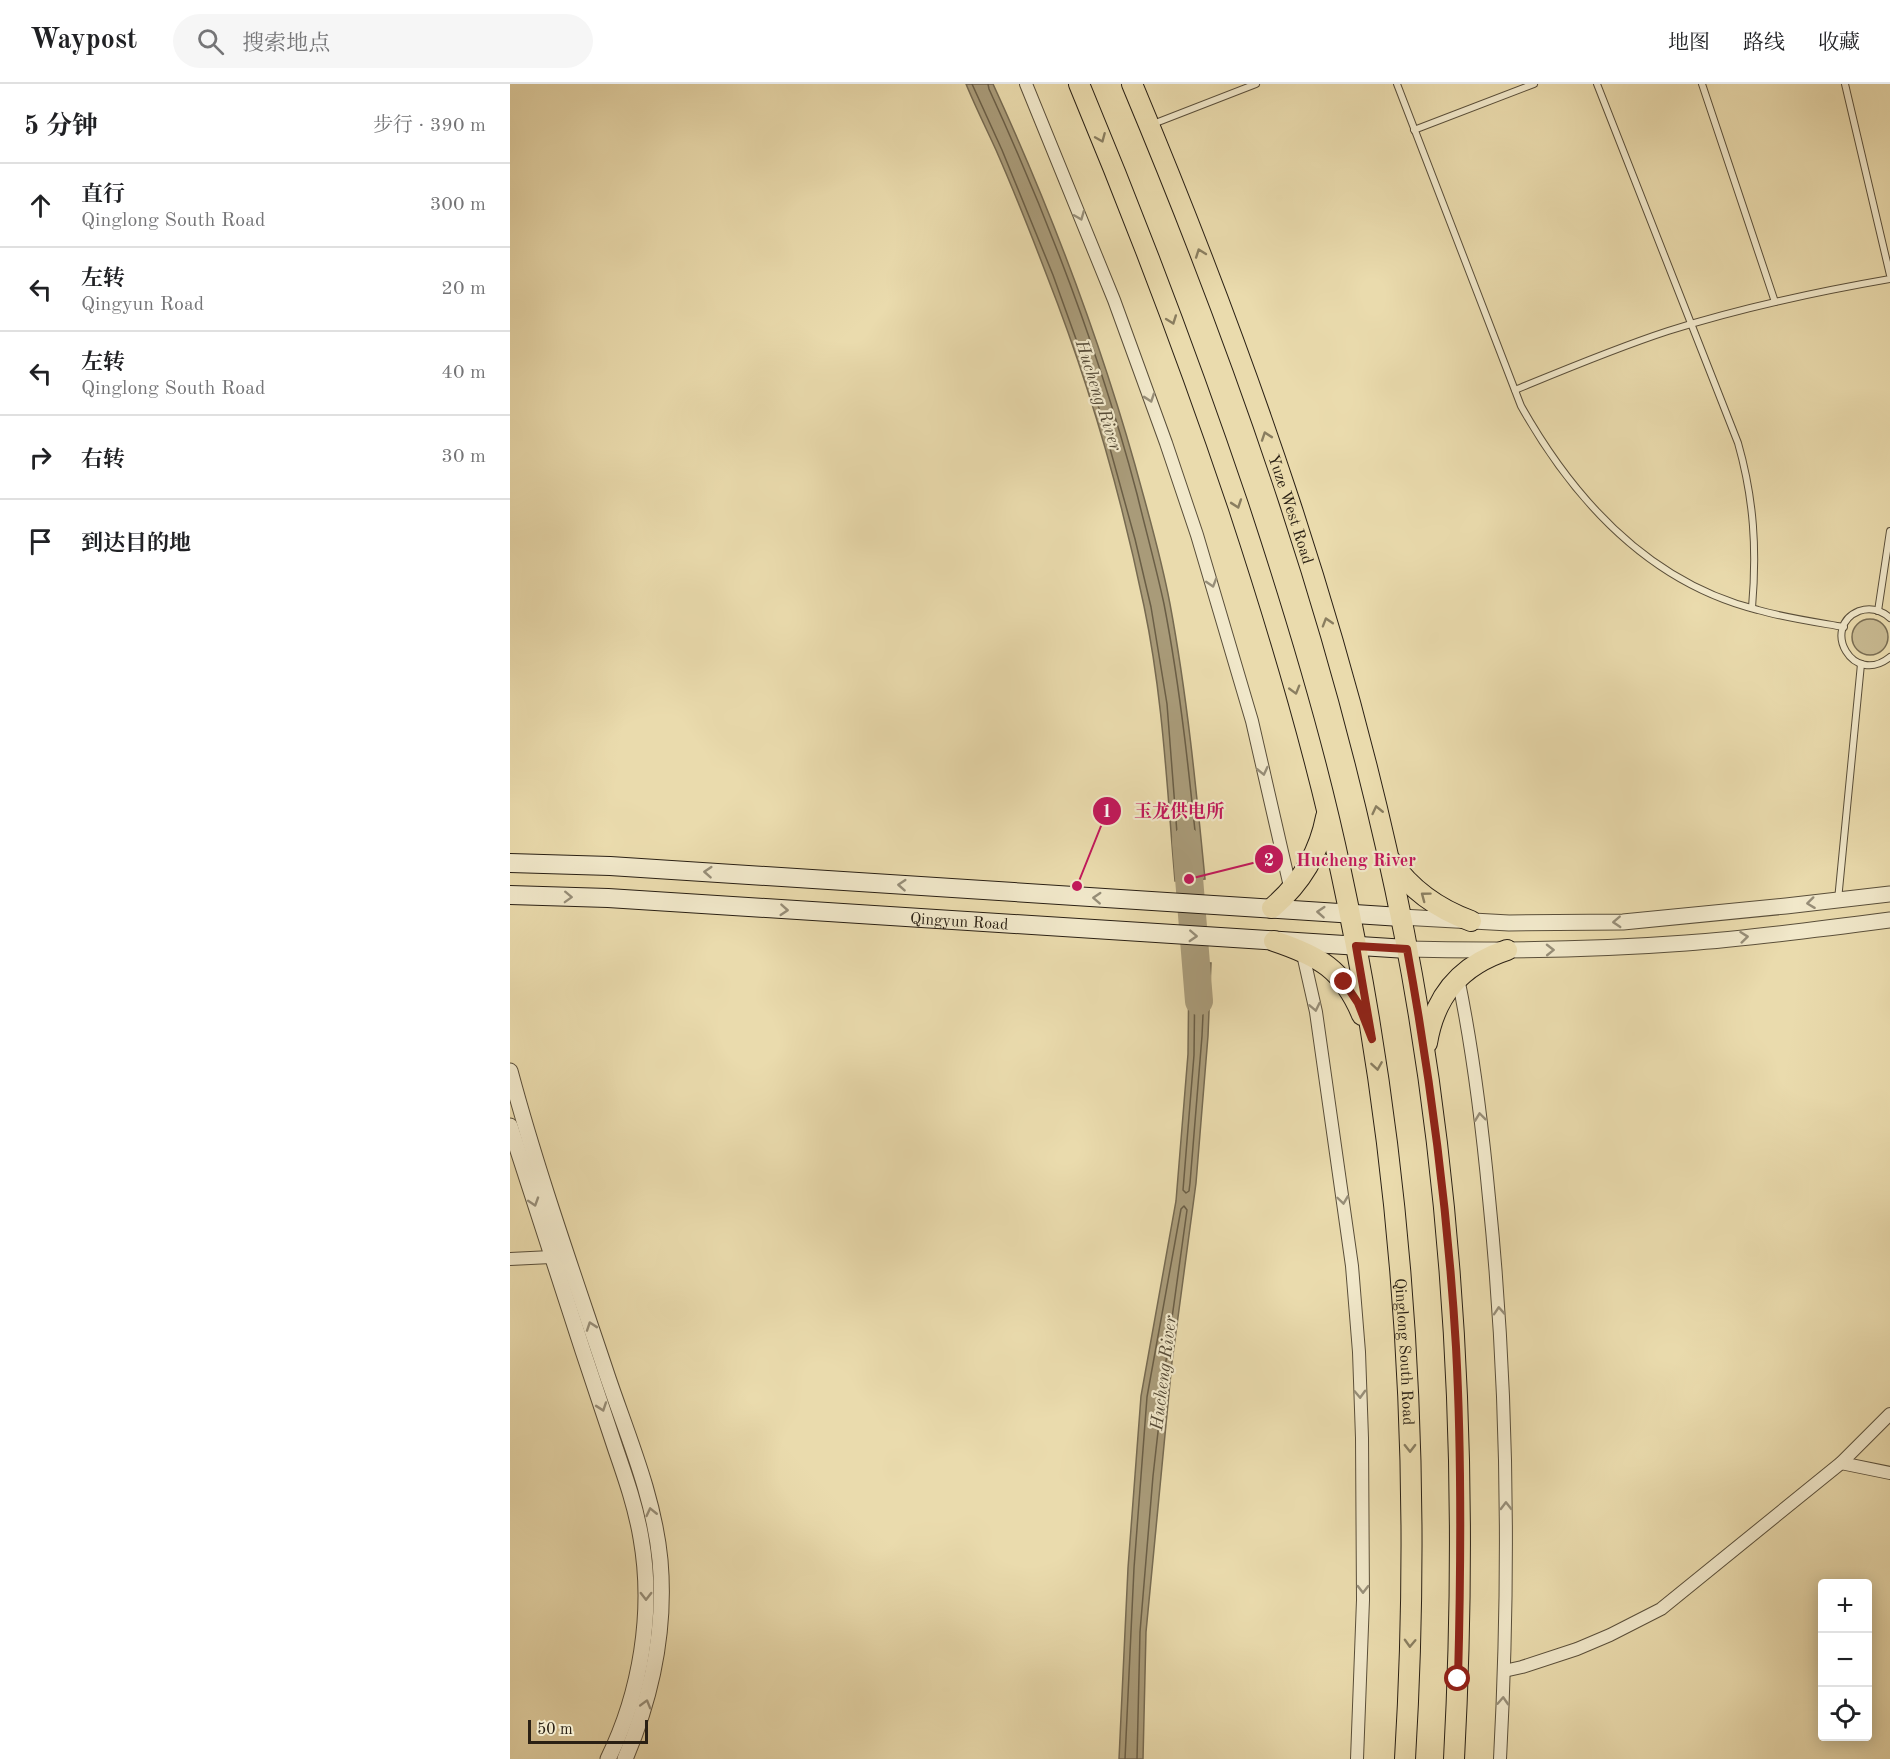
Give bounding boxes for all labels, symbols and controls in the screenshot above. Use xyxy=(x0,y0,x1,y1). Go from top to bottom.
search box xyxy=(173,14,593,68)
icon: search xyxy=(194,25,227,58)
text: Waypost xyxy=(30,27,137,55)
text: 搜索地点 xyxy=(242,33,330,55)
text: 地图 xyxy=(1668,33,1710,54)
text: 路线 xyxy=(1743,33,1785,54)
text: 收藏 xyxy=(1818,33,1860,54)
text: 5 分钟 xyxy=(24,114,98,140)
text: 步行 · 390 m xyxy=(373,116,486,136)
one-way arrow xyxy=(1094,132,1106,143)
text: 直行 xyxy=(81,184,125,206)
icon: ahead xyxy=(24,189,57,222)
text: 300 m xyxy=(430,195,486,215)
one-way arrow xyxy=(1073,209,1085,220)
text: Qinglong South Road xyxy=(81,211,266,231)
one-way arrow xyxy=(1194,248,1207,259)
text: 左转 xyxy=(81,268,125,290)
icon: left xyxy=(24,273,57,306)
text: 20 m xyxy=(441,279,486,299)
text: Qingyun Road xyxy=(81,295,204,315)
one-way arrow xyxy=(1165,314,1177,325)
water label: Hucheng River xyxy=(1071,337,1125,454)
text: 左转 xyxy=(81,352,125,374)
icon: left xyxy=(24,357,57,390)
text: 40 m xyxy=(441,363,486,383)
text: Qinglong South Road xyxy=(81,379,266,399)
one-way arrow xyxy=(1143,392,1156,403)
one-way arrow xyxy=(1261,431,1274,442)
icon: right xyxy=(24,441,57,474)
text: 30 m xyxy=(441,447,486,467)
text: 右转 xyxy=(81,449,125,471)
street label: Yuze West Road xyxy=(1264,453,1315,566)
one-way arrow xyxy=(1230,498,1242,508)
icon: arrive xyxy=(24,525,57,558)
text: 到达目的地 xyxy=(81,533,191,555)
one-way arrow xyxy=(1205,577,1217,588)
one-way arrow xyxy=(1322,617,1334,628)
one-way arrow xyxy=(1288,684,1301,694)
one-way arrow xyxy=(1256,766,1269,776)
callout: 玉龙供电所 xyxy=(1092,793,1236,829)
text: 玉龙供电所 xyxy=(1134,801,1225,821)
text: 1 xyxy=(1102,803,1112,821)
one-way arrow xyxy=(1372,805,1385,815)
callout: Hucheng River xyxy=(1254,841,1428,877)
text: 2 xyxy=(1264,852,1274,870)
text: Hucheng River xyxy=(1296,852,1416,870)
one-way arrow xyxy=(703,866,712,879)
one-way arrow xyxy=(898,879,907,892)
one-way arrow xyxy=(564,891,573,903)
one-way arrow xyxy=(1092,891,1101,904)
one-way arrow xyxy=(1420,893,1431,904)
one-way arrow xyxy=(1807,896,1816,909)
one-way arrow xyxy=(780,903,789,916)
one-way arrow xyxy=(1317,905,1326,918)
street label: Qingyun Road xyxy=(909,911,1009,934)
one-way arrow xyxy=(1612,915,1621,928)
one-way arrow xyxy=(1188,929,1197,942)
one-way arrow xyxy=(1740,931,1749,944)
one-way arrow xyxy=(1545,943,1554,956)
route end xyxy=(1330,968,1356,994)
one-way arrow xyxy=(1308,1002,1321,1012)
one-way arrow xyxy=(1370,1061,1382,1071)
one-way arrow xyxy=(1474,1112,1486,1121)
one-way arrow xyxy=(527,1196,539,1207)
one-way arrow xyxy=(1336,1196,1348,1205)
street label: Qinglong South Road xyxy=(1391,1278,1415,1426)
one-way arrow xyxy=(1493,1306,1506,1315)
water label: Hucheng River xyxy=(1148,1313,1180,1433)
one-way arrow xyxy=(586,1321,598,1332)
one-way arrow xyxy=(1354,1390,1367,1399)
one-way arrow xyxy=(594,1401,607,1412)
one-way arrow xyxy=(1404,1444,1416,1453)
one-way arrow xyxy=(1500,1501,1512,1510)
one-way arrow xyxy=(646,1507,659,1517)
map controls xyxy=(1818,1579,1872,1741)
button: + xyxy=(1818,1579,1872,1633)
one-way arrow xyxy=(1357,1585,1369,1594)
one-way arrow xyxy=(640,1591,652,1600)
button: − xyxy=(1818,1633,1872,1687)
one-way arrow xyxy=(1403,1639,1416,1648)
route start xyxy=(1444,1665,1470,1691)
button: locate xyxy=(1818,1687,1872,1741)
one-way arrow xyxy=(1496,1696,1509,1705)
one-way arrow xyxy=(638,1699,651,1709)
scale bar xyxy=(528,1717,648,1744)
text: 50 m xyxy=(537,1722,573,1738)

